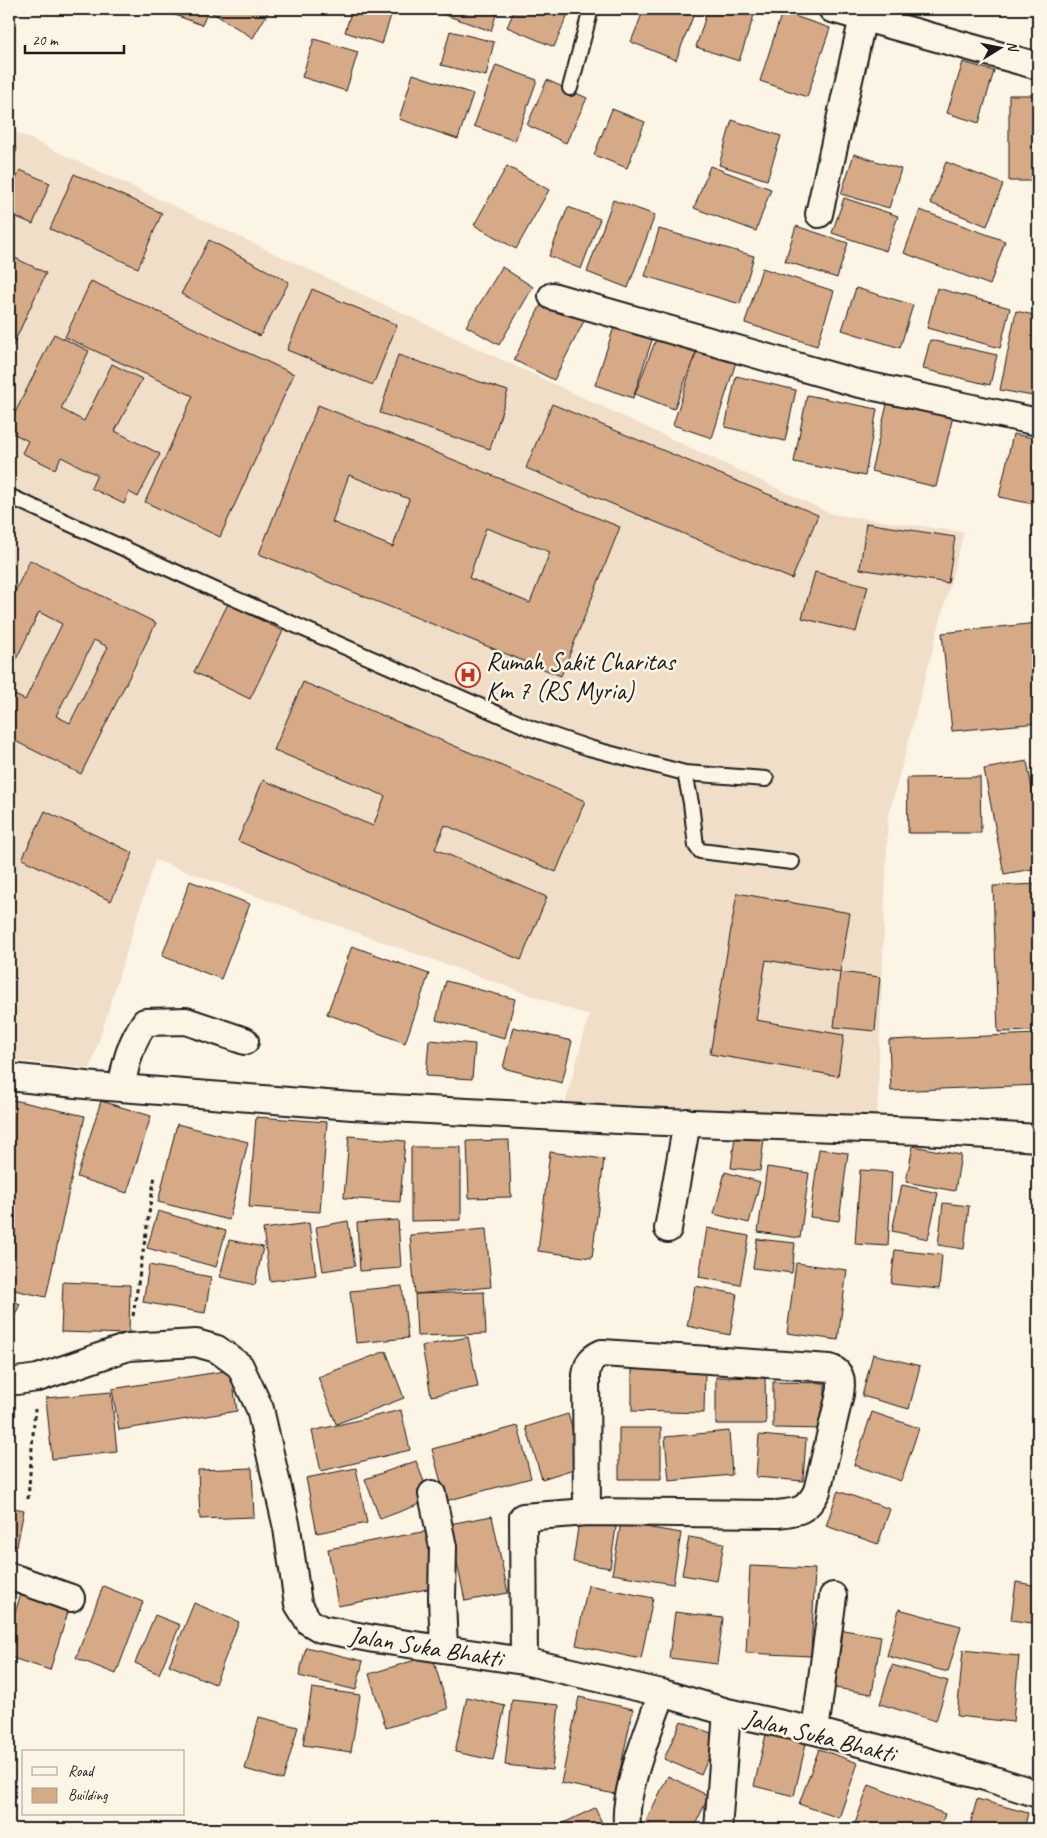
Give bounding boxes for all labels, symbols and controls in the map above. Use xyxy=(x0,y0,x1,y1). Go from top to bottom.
scale bar xyxy=(25,22,124,54)
north arrow xyxy=(974,22,1024,72)
text: 20 m xyxy=(32,31,59,50)
text: N xyxy=(1003,40,1022,54)
place label: Rumah Sakit Charitas Km 7 (RS Myria) xyxy=(486,646,677,707)
hospital icon: Rumah Sakit Charitas Km 7 (RS Myria) xyxy=(455,662,481,688)
street label: Jalan Suka Bhakti xyxy=(346,1619,508,1675)
street label: Jalan Suka Bhakti xyxy=(740,1702,902,1771)
legend xyxy=(22,1750,185,1816)
text: Road xyxy=(68,1762,95,1781)
text: Building xyxy=(68,1786,108,1805)

